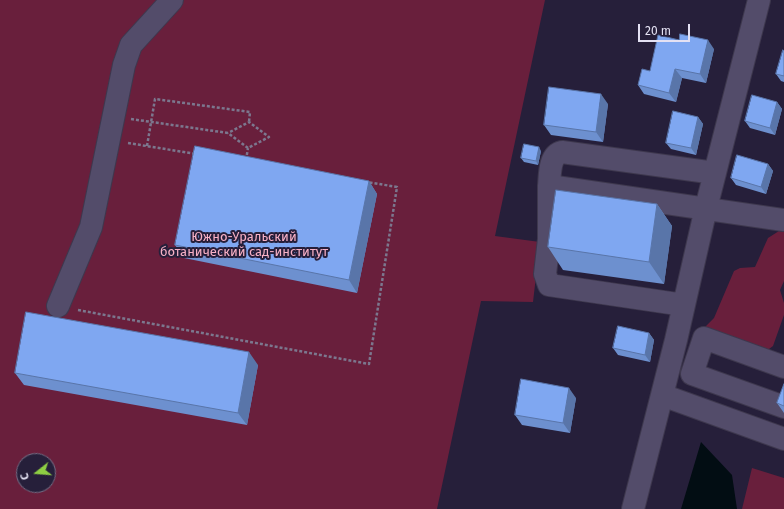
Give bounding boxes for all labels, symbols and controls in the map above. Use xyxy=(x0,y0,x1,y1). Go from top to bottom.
scale bar xyxy=(640,16,692,42)
text: 20 m xyxy=(645,24,671,38)
park label: Южно-Уральский ботанический сад-институт xyxy=(160,229,328,260)
north arrow xyxy=(16,453,56,493)
text: С xyxy=(18,471,32,481)

